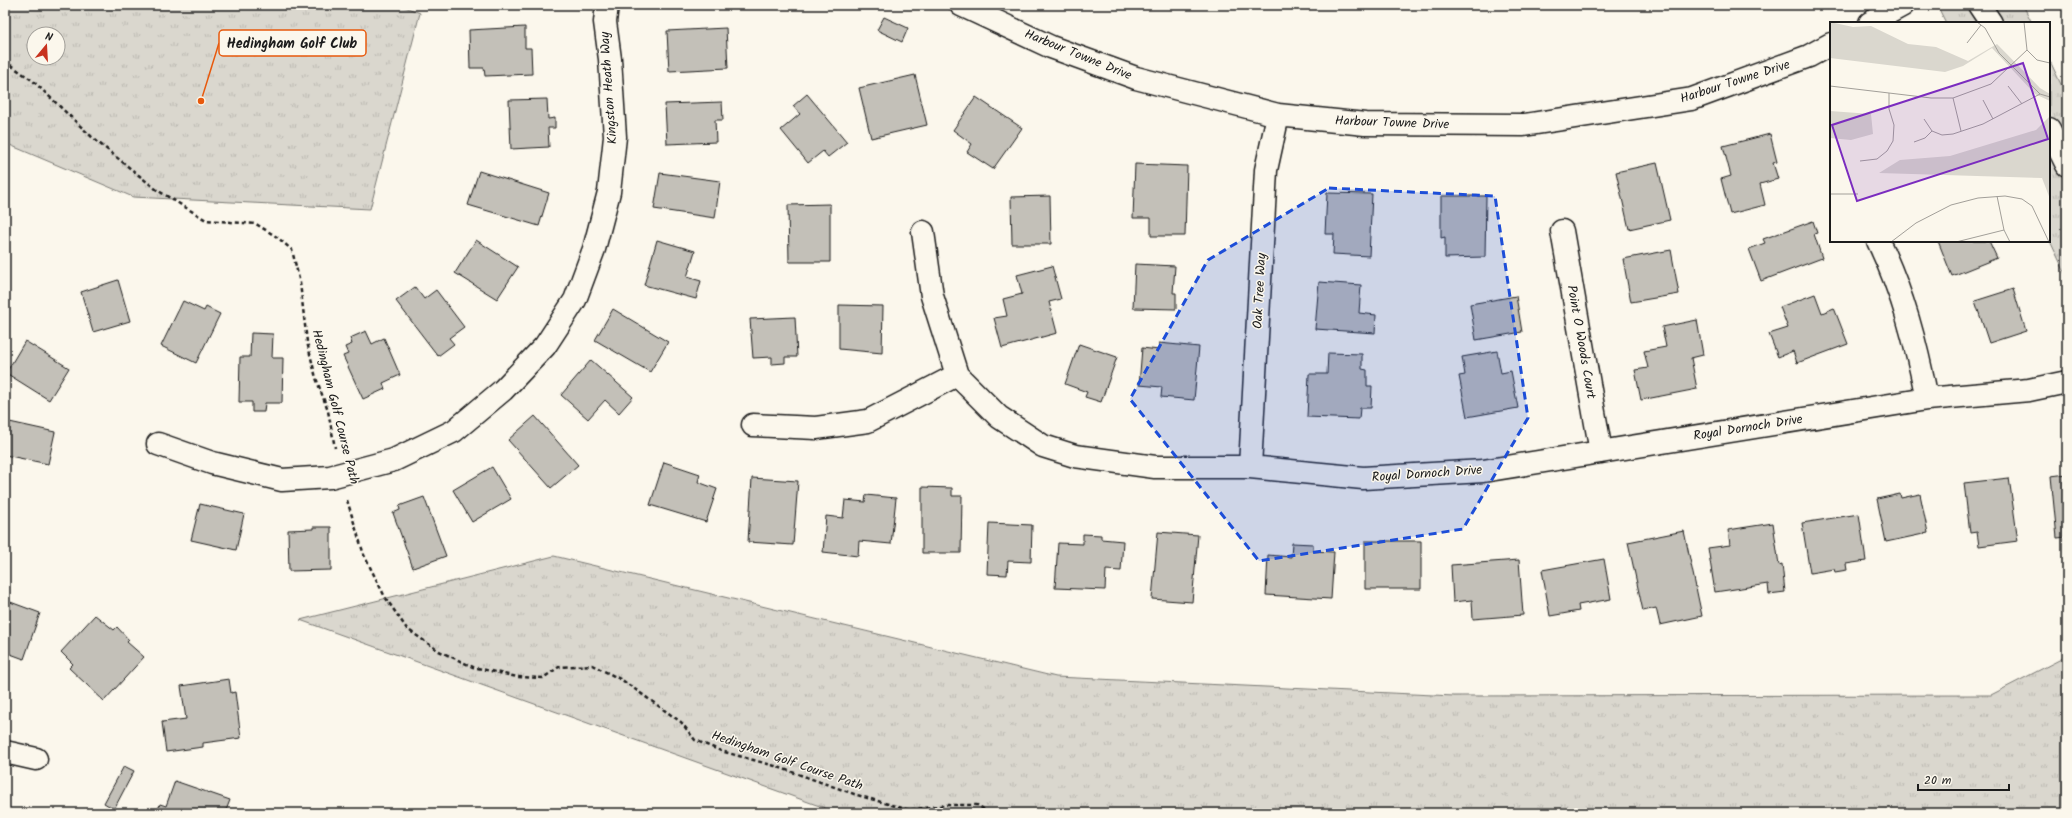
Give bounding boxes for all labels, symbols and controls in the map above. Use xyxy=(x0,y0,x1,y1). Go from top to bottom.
inset map xyxy=(1830,22,2050,242)
street label: Harbour Towne Drive xyxy=(1021,24,1135,86)
north arrow xyxy=(26,26,66,66)
text: N xyxy=(43,28,55,47)
callout: Hedingham Golf Club xyxy=(219,30,366,56)
street label: Kingston Heath Way xyxy=(595,30,623,145)
text: Hedingham Golf Club xyxy=(227,33,357,55)
street label: Harbour Towne Drive xyxy=(1677,54,1793,110)
street label: Harbour Towne Drive xyxy=(1335,111,1450,135)
street label: Oak Tree Way xyxy=(1248,252,1273,329)
street label: Point O Woods Court xyxy=(1561,284,1601,401)
street label: Hedingham Golf Course Path xyxy=(306,327,364,487)
street label: Royal Dornoch Drive xyxy=(1692,409,1804,447)
street label: Royal Dornoch Drive xyxy=(1371,460,1483,488)
street label: Hedingham Golf Course Path xyxy=(708,725,866,797)
scale bar xyxy=(1918,766,2009,792)
text: 20 m xyxy=(1924,771,1952,790)

